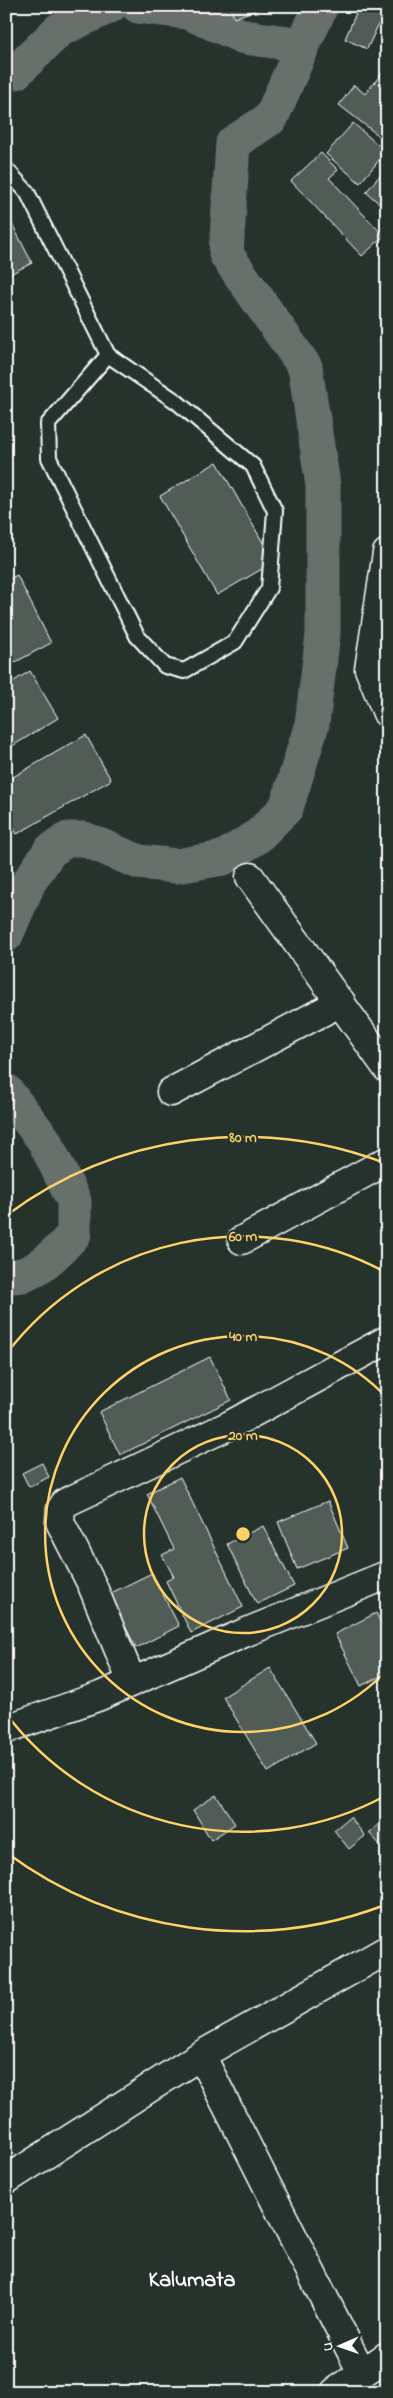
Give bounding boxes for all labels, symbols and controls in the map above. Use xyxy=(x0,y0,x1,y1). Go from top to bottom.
text: 80 m xyxy=(228,1127,257,1149)
text: 60 m xyxy=(228,1226,258,1248)
text: 40 m xyxy=(228,1326,257,1348)
text: 20 m xyxy=(227,1425,258,1447)
centre of rings xyxy=(234,1525,252,1543)
district label: Kalumata xyxy=(149,2265,236,2297)
north arrow xyxy=(316,2320,366,2370)
text: U xyxy=(318,2341,339,2351)

